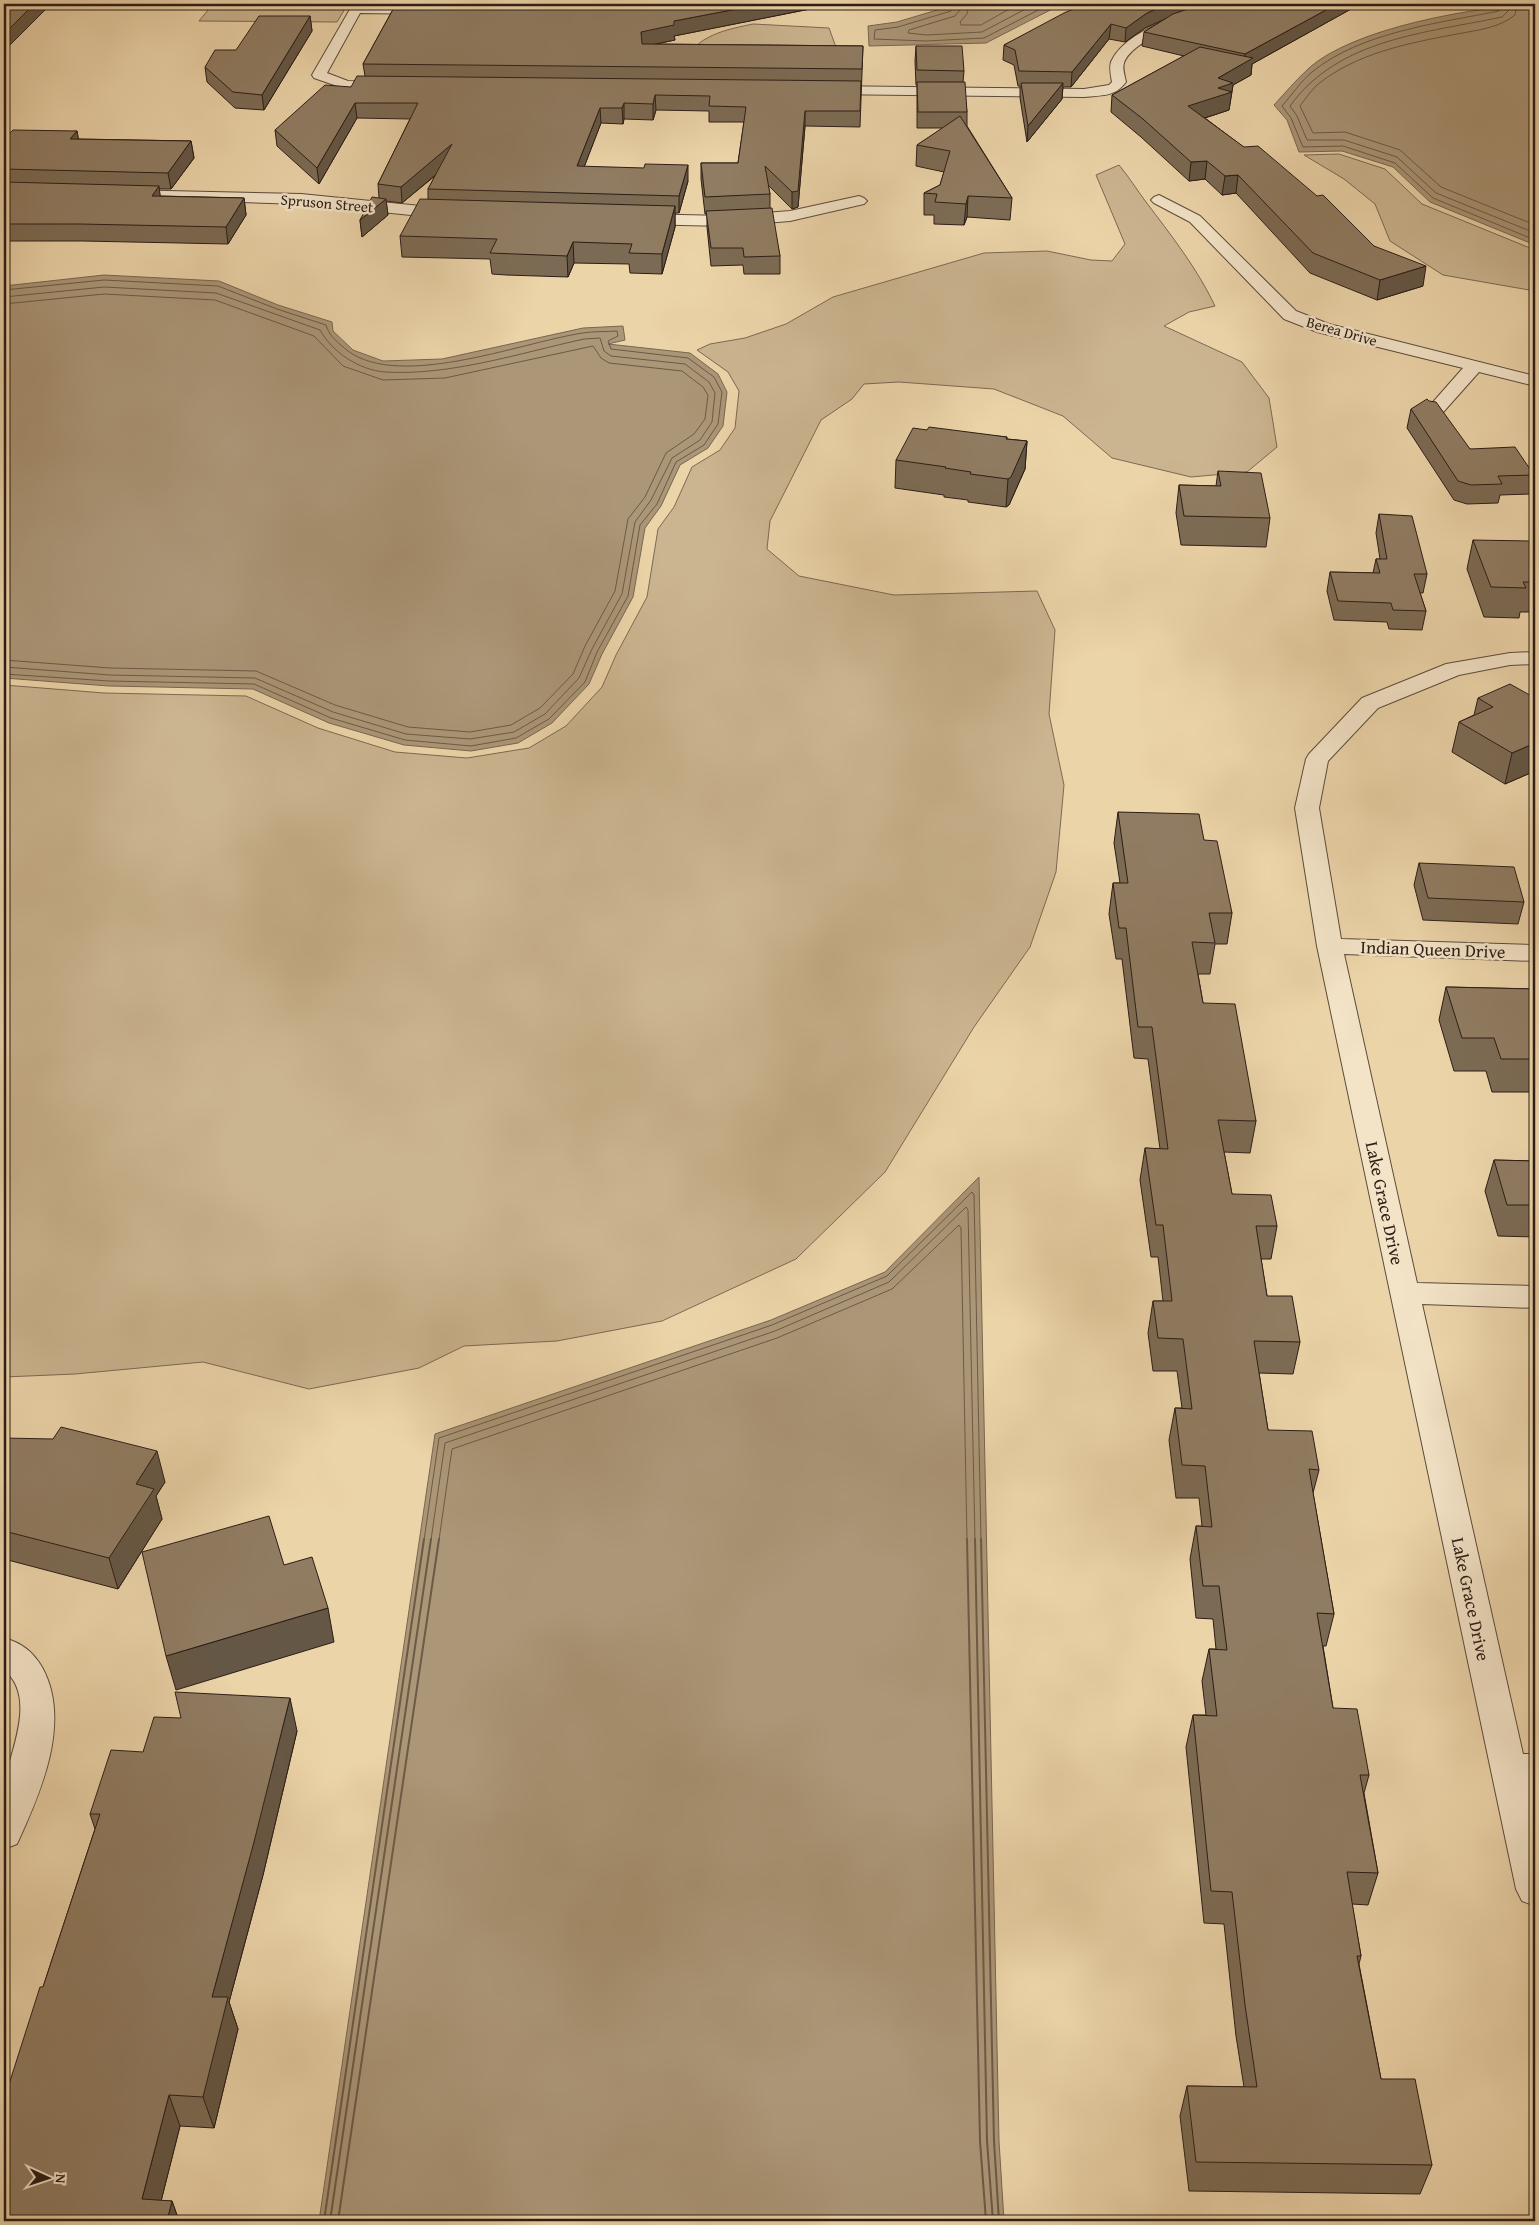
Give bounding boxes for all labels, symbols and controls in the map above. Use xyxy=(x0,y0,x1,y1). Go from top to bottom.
street label: Spruson Street xyxy=(280,188,375,218)
street label: Berea Drive xyxy=(1304,311,1380,351)
street label: Indian Queen Drive xyxy=(1360,933,1506,965)
street label: Lake Grace Drive xyxy=(1359,1139,1411,1267)
street label: Lake Grace Drive xyxy=(1445,1535,1497,1663)
north arrow xyxy=(22,2152,72,2202)
text: N xyxy=(51,2173,71,2185)

